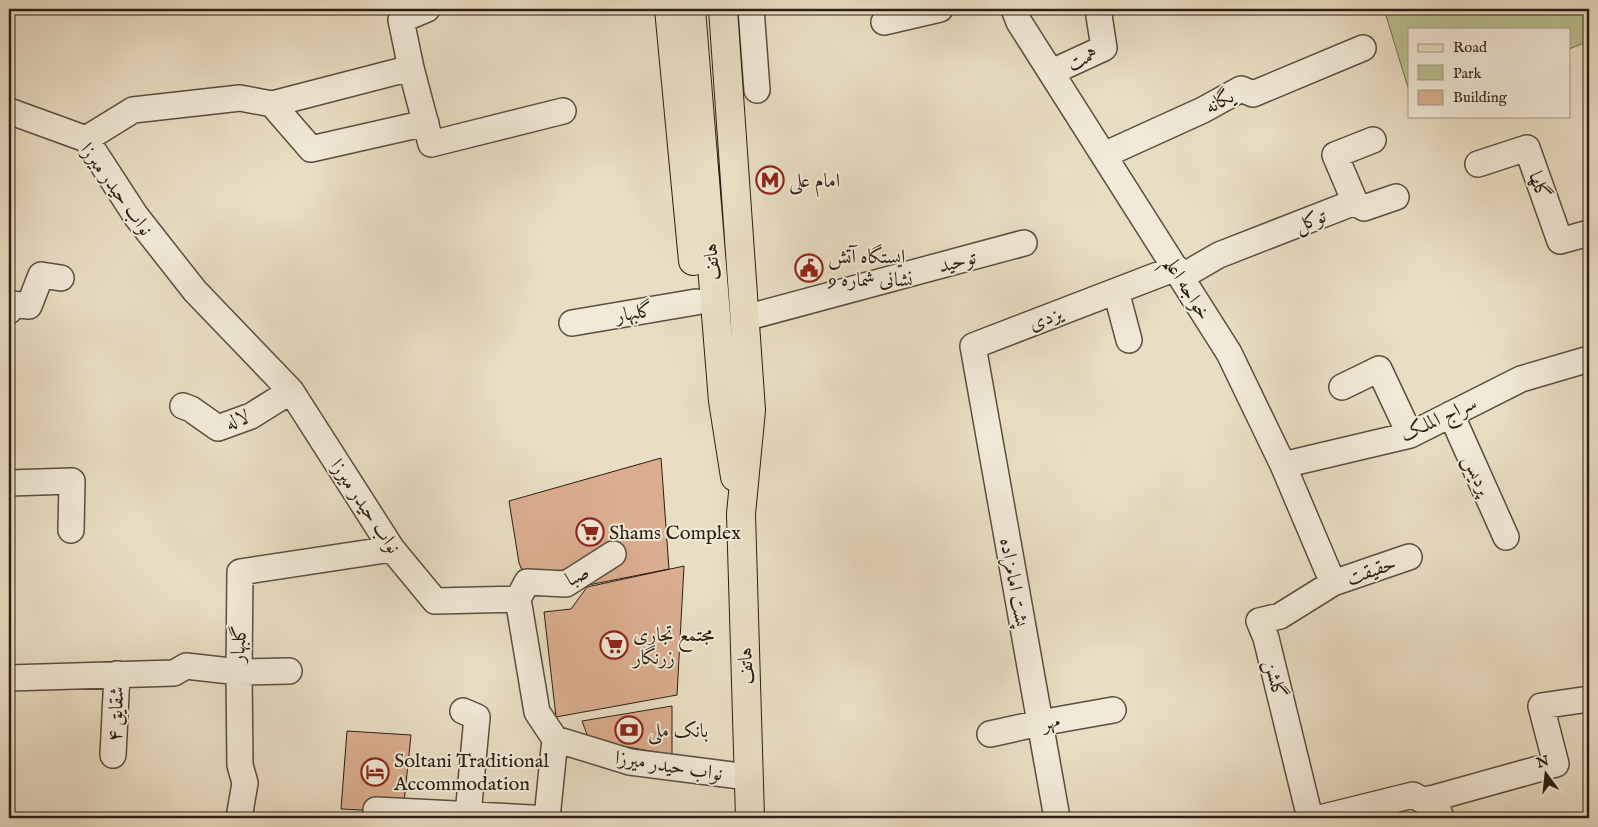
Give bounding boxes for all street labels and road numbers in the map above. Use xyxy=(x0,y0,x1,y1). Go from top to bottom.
street label: همت xyxy=(1063,41,1102,78)
street label: یگانه xyxy=(1200,82,1240,120)
street label: نواب حیدر میرزا xyxy=(74,139,158,241)
street label: گلها xyxy=(1522,168,1556,203)
street label: توکل xyxy=(1291,204,1330,239)
street label: هاتف xyxy=(698,242,727,282)
street label: توحید xyxy=(936,245,979,279)
street label: خواجه اعلم xyxy=(1152,252,1216,329)
street label: گلبهار xyxy=(612,297,655,329)
street label: یزدی xyxy=(1025,301,1068,337)
street label: سراج الملک xyxy=(1396,391,1483,452)
street label: لاله xyxy=(222,405,253,436)
street label: پردیس xyxy=(1457,451,1498,502)
street label: نواب حیدر میرزا xyxy=(324,455,406,559)
street label: پشت امامزاده xyxy=(993,536,1034,630)
street label: حقیقت xyxy=(1343,551,1400,592)
street label: صبا xyxy=(562,560,594,593)
street label: گلبهار xyxy=(225,625,253,666)
street label: هاتف xyxy=(733,647,760,685)
street label: گلشن xyxy=(1258,657,1292,701)
street label: شقایق ۴ xyxy=(103,686,130,742)
street label: مهر xyxy=(1038,708,1063,737)
street label: نواب حیدر میرزا xyxy=(613,746,725,787)

